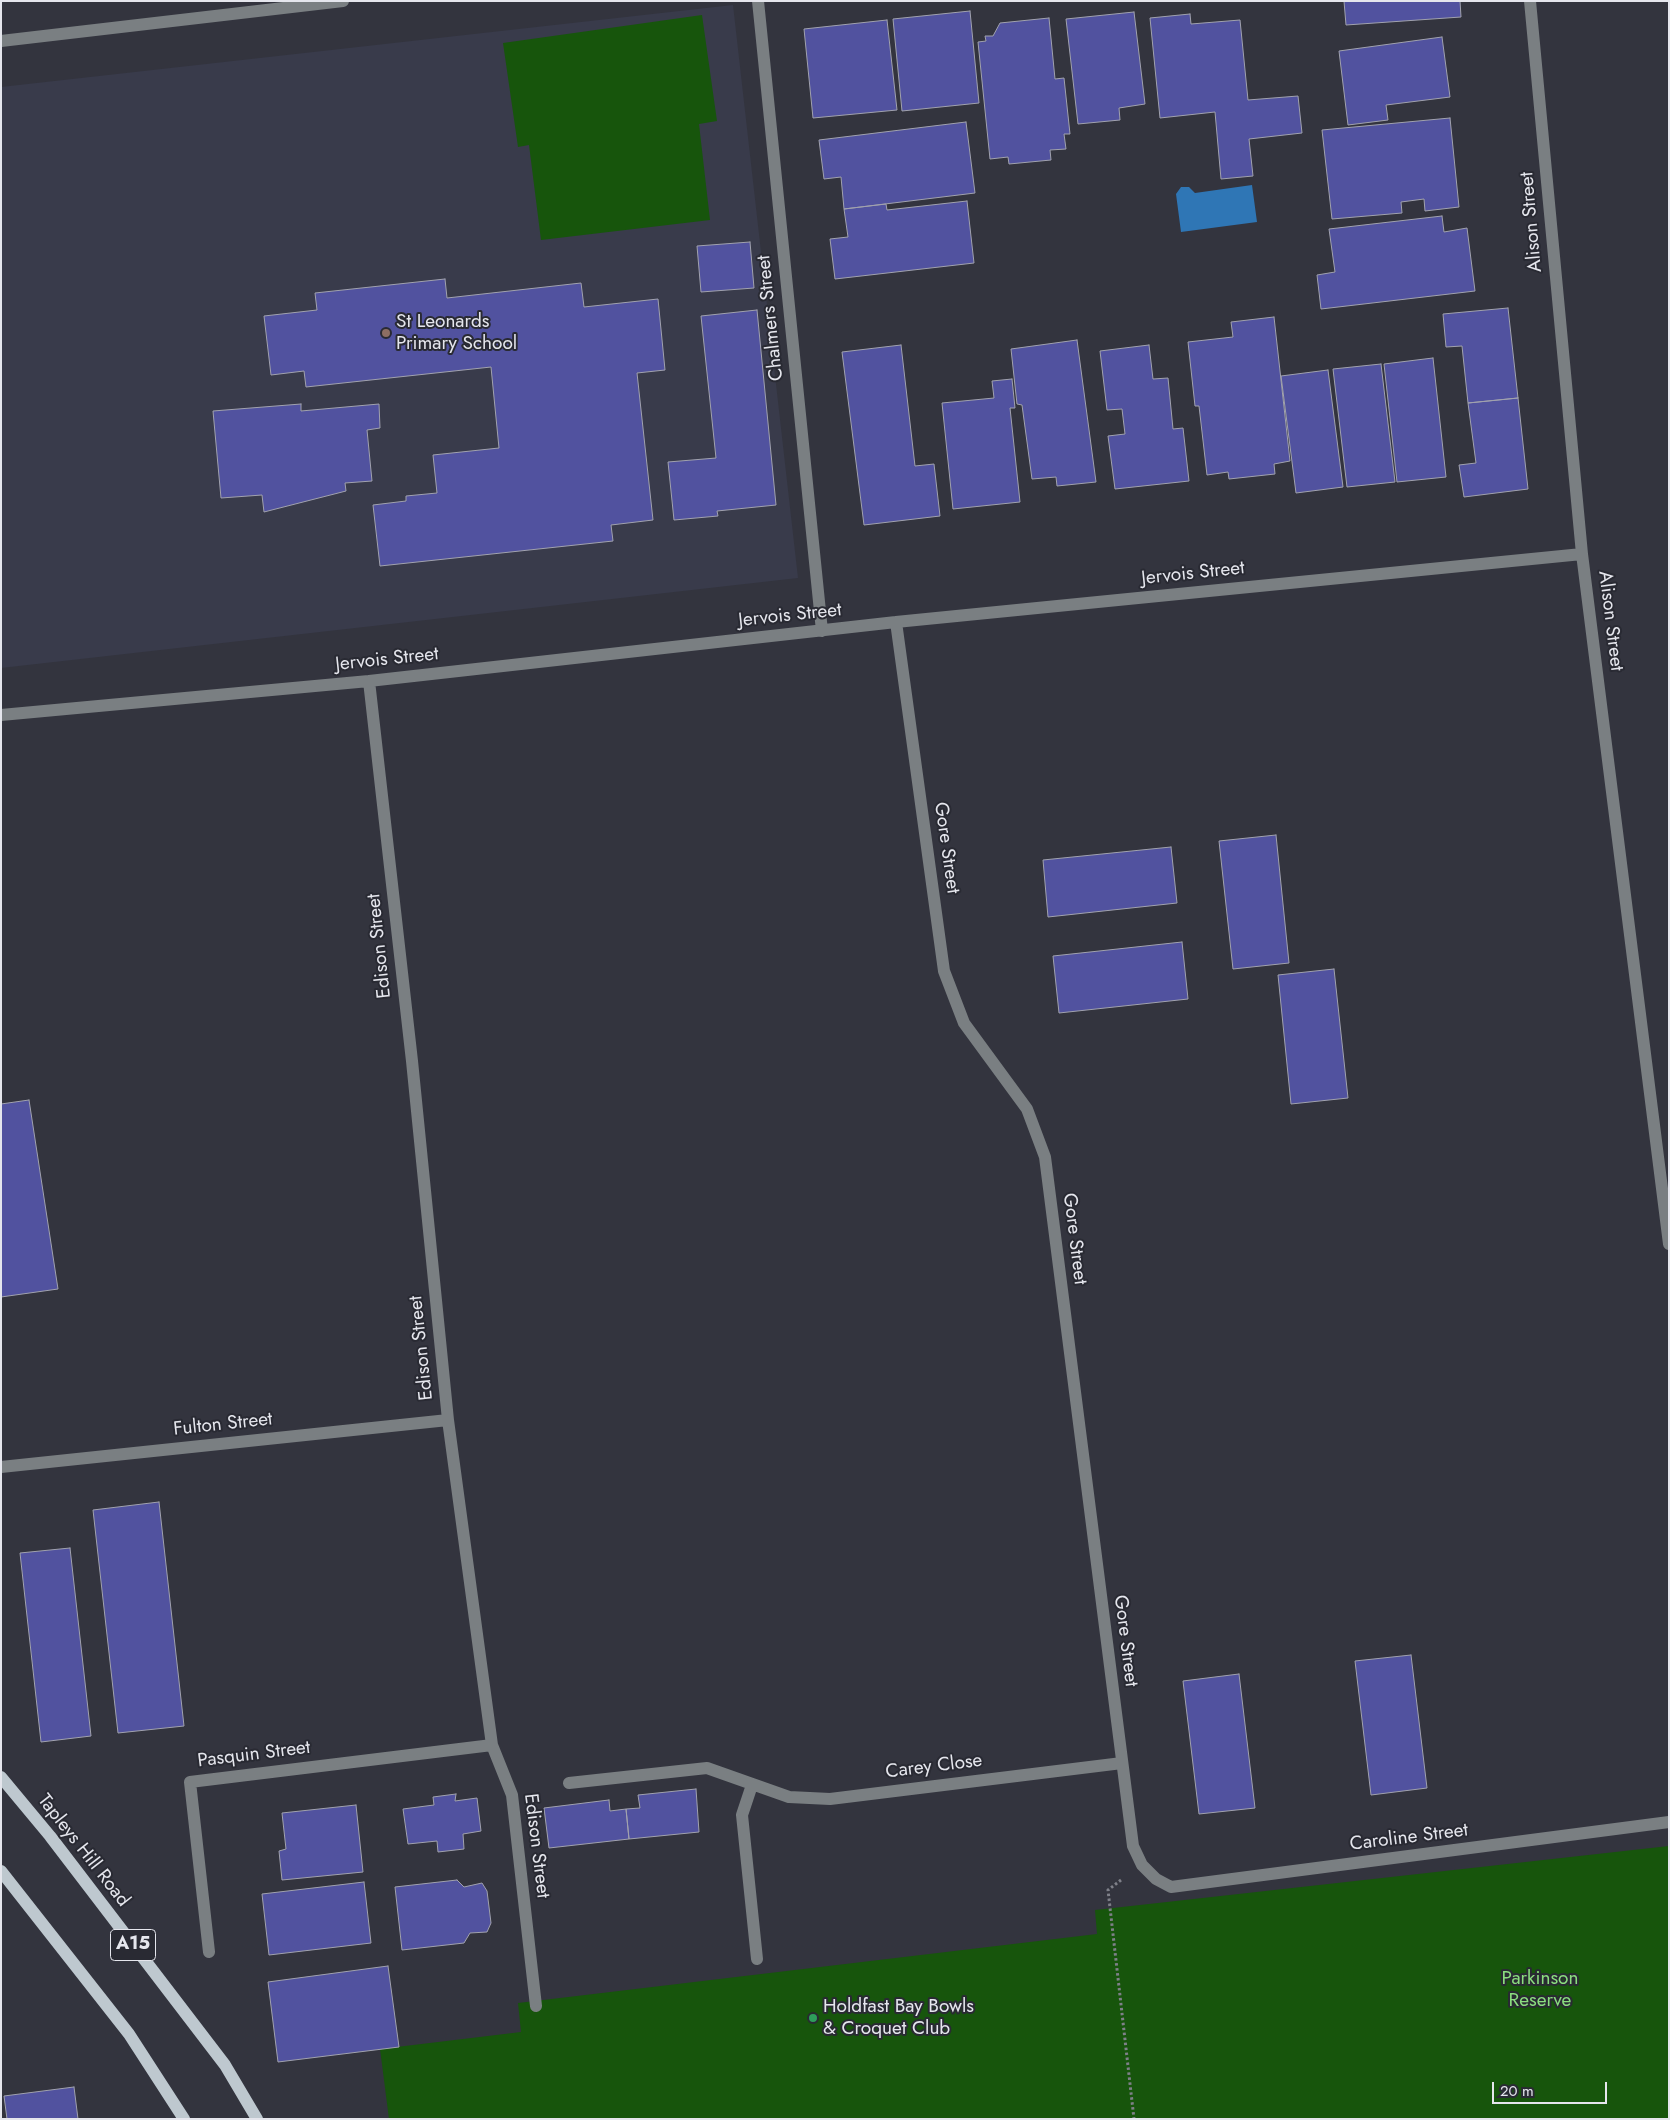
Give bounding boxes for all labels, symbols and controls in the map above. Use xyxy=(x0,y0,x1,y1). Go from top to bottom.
street label: Alison Street xyxy=(1516,171,1548,273)
street label: Chalmers Street xyxy=(753,254,789,382)
place label: St Leonards Primary School xyxy=(396,311,517,355)
marker: St Leonards Primary School xyxy=(380,327,392,339)
street label: Jervois Street xyxy=(1140,557,1246,591)
street label: Alison Street xyxy=(1593,570,1627,672)
street label: Jervois Street xyxy=(737,599,843,633)
street label: Jervois Street xyxy=(334,643,440,677)
street label: Gore Street xyxy=(928,801,964,895)
street label: Edison Street xyxy=(363,892,397,1000)
street label: Gore Street xyxy=(1057,1192,1091,1286)
street label: Edison Street xyxy=(405,1294,439,1402)
street label: Fulton Street xyxy=(172,1408,274,1442)
street label: Gore Street xyxy=(1108,1594,1142,1688)
street label: Pasquin Street xyxy=(196,1737,312,1773)
street label: Carey Close xyxy=(884,1750,984,1784)
street label: Tapleys Hill Road xyxy=(32,1790,134,1912)
street label: Edison Street xyxy=(518,1792,554,1900)
street label: Caroline Street xyxy=(1349,1819,1469,1857)
road number: A15 xyxy=(110,1930,156,1960)
park label: Parkinson Reserve xyxy=(1502,1968,1578,2012)
place label: Holdfast Bay Bowls & Croquet Club xyxy=(823,1996,974,2040)
marker: Holdfast Bay Bowls & Croquet Club xyxy=(807,2012,819,2024)
scale bar xyxy=(1495,2072,1610,2104)
text: 20 m xyxy=(1500,2080,1534,2102)

